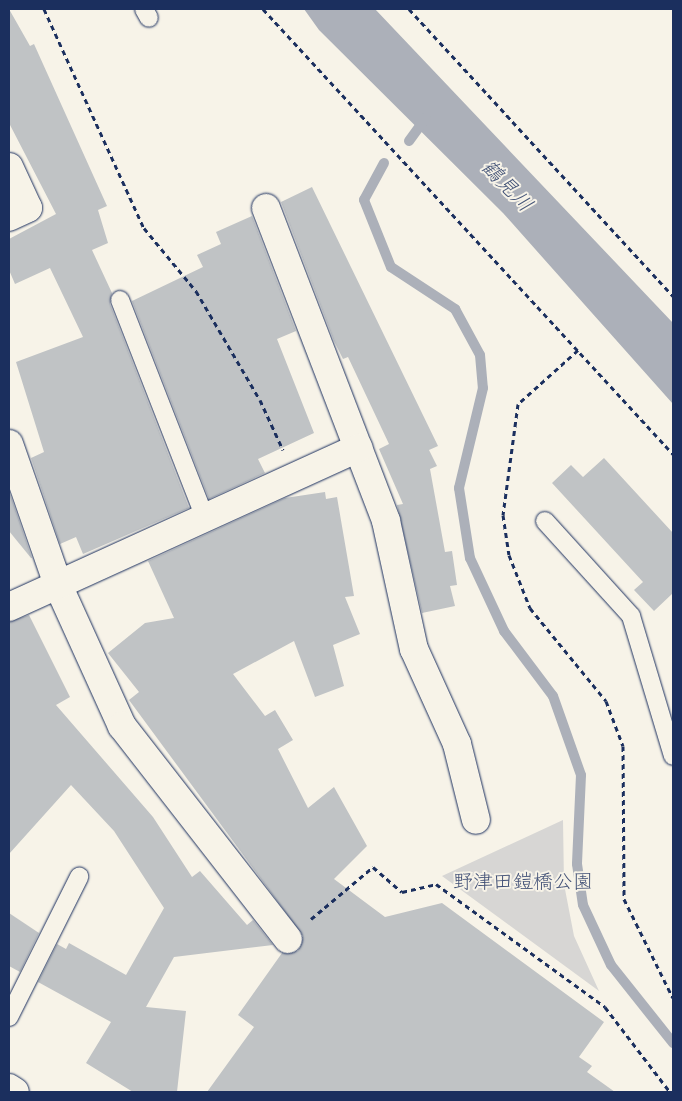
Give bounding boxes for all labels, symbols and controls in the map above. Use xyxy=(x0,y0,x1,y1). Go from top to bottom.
water label: 鶴見川 xyxy=(475,156,537,218)
park label: 野津田鎧橋公園 xyxy=(453,871,593,895)

